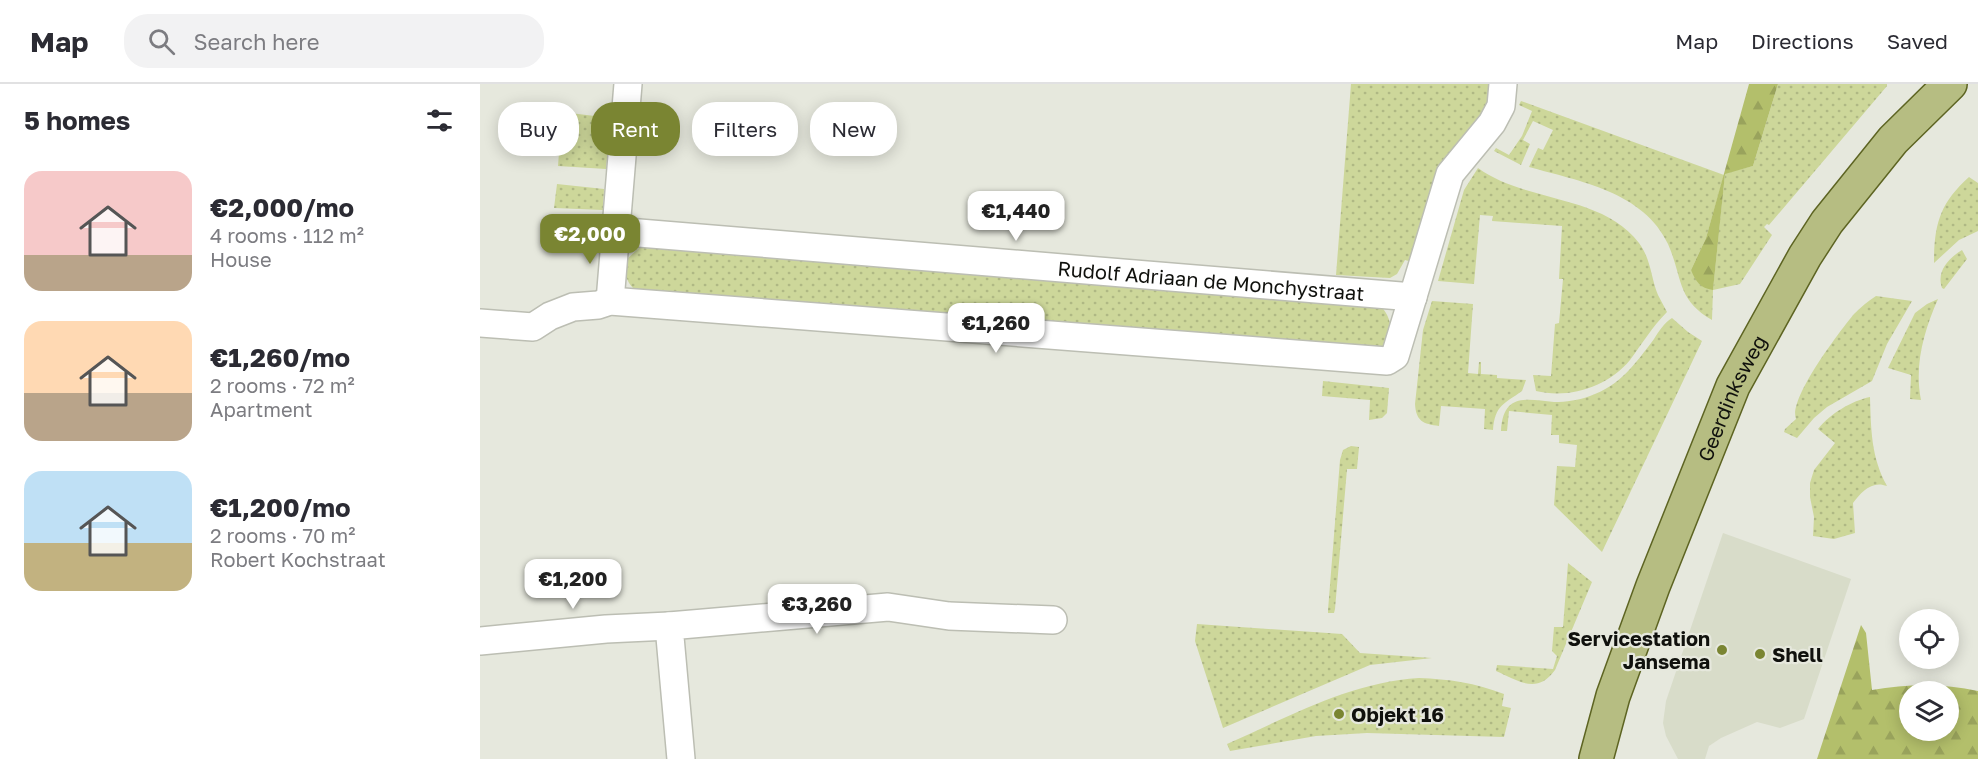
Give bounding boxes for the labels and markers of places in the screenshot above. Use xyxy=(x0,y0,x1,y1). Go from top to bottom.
pin: €1,440 xyxy=(967,191,1065,242)
pin: €2,000 xyxy=(541,214,639,265)
pin: €1,260 xyxy=(947,303,1045,354)
pin: €1,200 xyxy=(524,559,622,610)
pin: €3,260 xyxy=(768,584,866,635)
place label: Servicestation Jansema xyxy=(1567,626,1710,673)
place label: Shell xyxy=(1772,642,1823,666)
marker: Servicestation Jansema xyxy=(1715,643,1729,657)
marker: Shell xyxy=(1753,647,1767,661)
place label: Objekt 16 xyxy=(1351,702,1444,726)
marker: Objekt 16 xyxy=(1332,707,1346,721)

